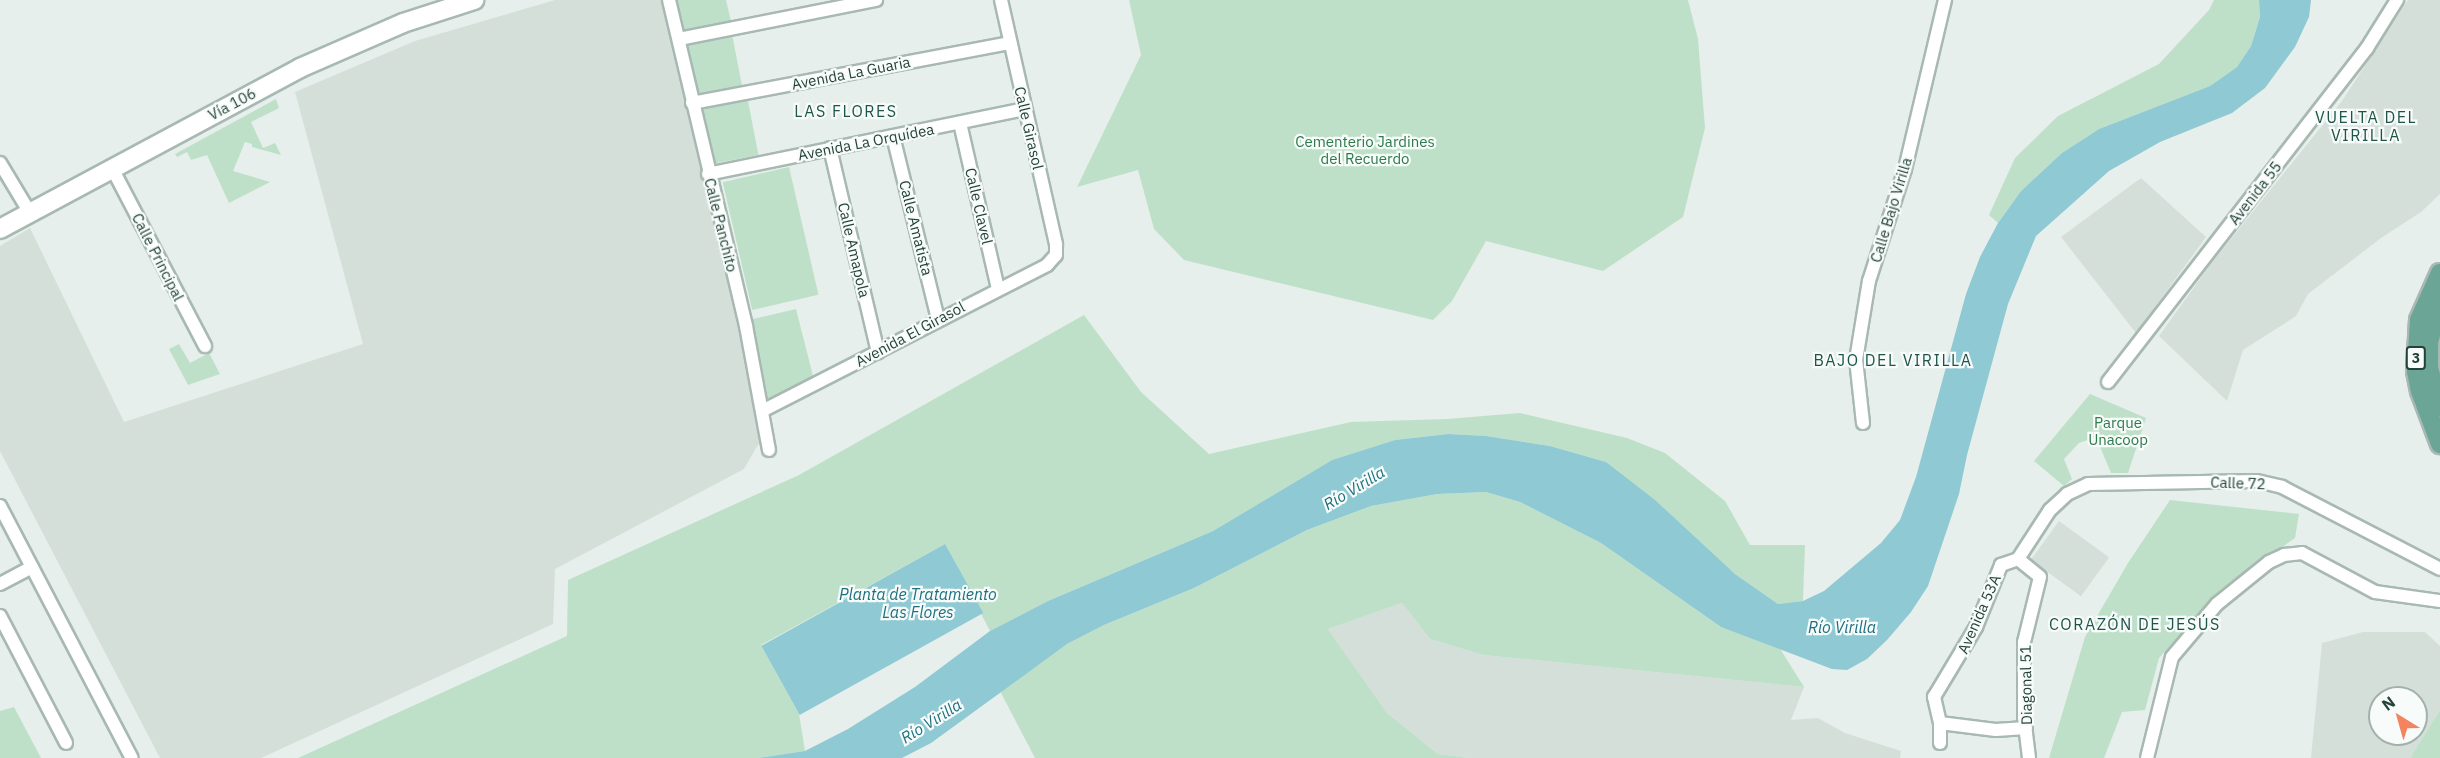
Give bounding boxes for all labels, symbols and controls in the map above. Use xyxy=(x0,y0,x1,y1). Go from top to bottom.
street label: Avenida La Guaria xyxy=(790,53,912,93)
street label: Vía 106 xyxy=(205,84,259,124)
street label: Calle Girasol xyxy=(1011,85,1047,171)
district label: LAS FLORES xyxy=(794,101,898,121)
district label: VUELTA DEL VIRILLA xyxy=(2315,107,2417,145)
street label: Avenida La Orquídea xyxy=(796,120,936,164)
park label: Cementerio Jardines del Recuerdo xyxy=(1295,132,1435,167)
street label: Calle Bajo Virilla xyxy=(1866,155,1916,265)
street label: Avenida 55 xyxy=(2225,158,2285,228)
street label: Calle Clavel xyxy=(961,166,997,246)
street label: Calle Panchito xyxy=(701,176,741,274)
street label: Calle Amatista xyxy=(895,179,937,277)
street label: Calle Amapola xyxy=(834,201,874,299)
street label: Calle Principal xyxy=(128,210,188,304)
street label: Avenida El Girasol xyxy=(852,298,968,370)
road number: 3 xyxy=(2406,347,2426,369)
district label: BAJO DEL VIRILLA xyxy=(1813,350,1973,370)
park label: Parque Unacoop xyxy=(2088,413,2148,448)
water label: Río Virilla xyxy=(1320,462,1388,514)
street label: Calle 72 xyxy=(2210,473,2266,493)
street label: Avenida 53A xyxy=(1954,572,2004,656)
water label: Planta de Tratamiento Las Flores xyxy=(839,584,997,622)
district label: CORAZÓN DE JESÚS xyxy=(2049,614,2221,634)
water label: Río Virilla xyxy=(1808,617,1876,637)
street label: Diagonal 51 xyxy=(2016,645,2036,725)
north arrow xyxy=(2368,686,2428,746)
text: N xyxy=(2378,692,2399,715)
water label: Río Virilla xyxy=(897,695,965,747)

